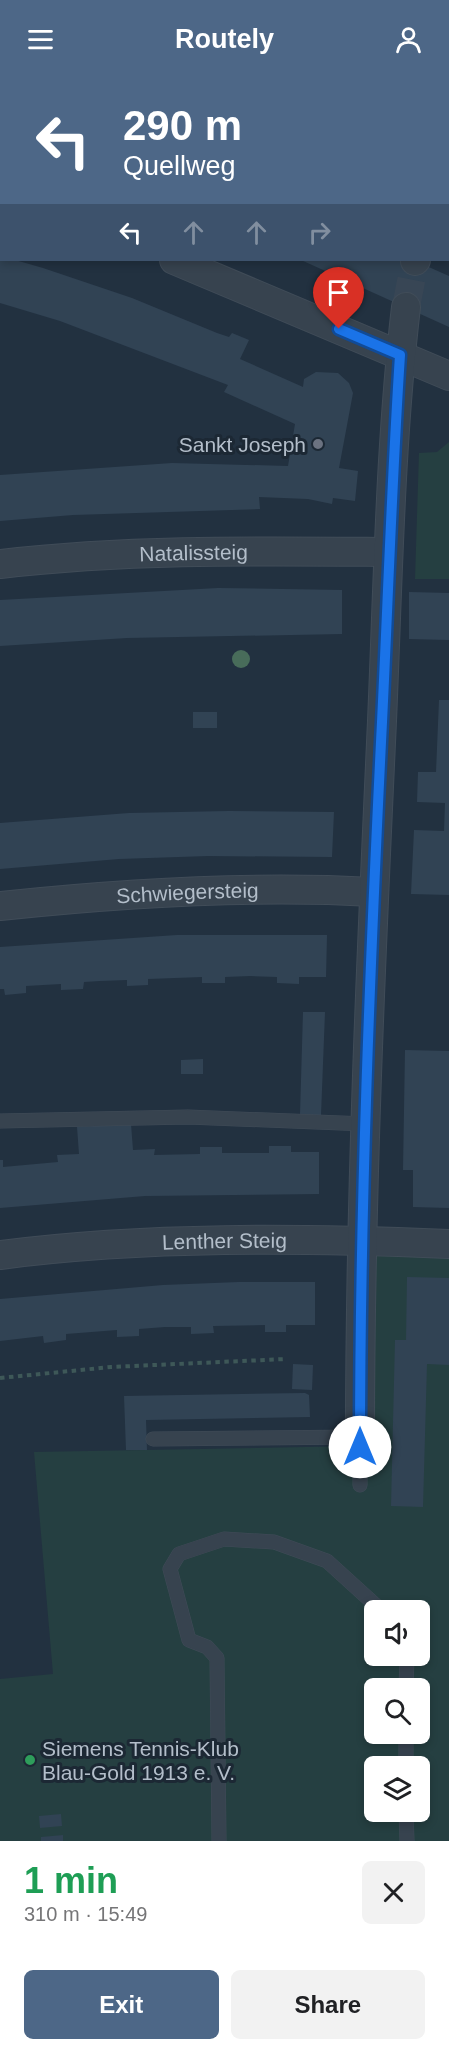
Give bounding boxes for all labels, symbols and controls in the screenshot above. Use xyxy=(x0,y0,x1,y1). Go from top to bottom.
icon: menu xyxy=(24,23,57,56)
icon: person xyxy=(392,23,425,56)
text: Routely xyxy=(175,24,274,54)
icon: left xyxy=(24,102,102,180)
text: 290 m xyxy=(123,102,242,149)
text: Quellweg xyxy=(123,151,236,181)
icon: left xyxy=(114,216,147,249)
icon: ahead xyxy=(177,216,210,249)
icon: ahead xyxy=(240,216,273,249)
icon: right xyxy=(303,216,336,249)
pin xyxy=(313,267,364,329)
icon: arrive xyxy=(322,276,355,309)
place label: Sankt Joseph xyxy=(179,433,306,456)
marker: Sankt Joseph xyxy=(311,437,325,451)
street label: Natalissteig xyxy=(139,540,248,565)
street label: Schwiegersteig xyxy=(115,878,259,907)
street label: Lenther Steig xyxy=(161,1228,287,1253)
position arrow xyxy=(328,1415,392,1479)
map controls xyxy=(364,1600,430,1822)
button: sound xyxy=(364,1600,430,1666)
button: search xyxy=(364,1678,430,1744)
place label: Siemens Tennis-Klub Blau-Gold 1913 e. V. xyxy=(42,1737,239,1784)
marker: Siemens Tennis-Klub Blau-Gold 1913 e. V. xyxy=(23,1753,37,1767)
button: layers xyxy=(364,1756,430,1822)
text: 1 min xyxy=(24,1860,118,1901)
button: close xyxy=(362,1861,425,1924)
text: 310 m · 15:49 xyxy=(24,1903,147,1925)
button: Exit xyxy=(24,1970,219,2039)
button: Share xyxy=(231,1970,425,2039)

